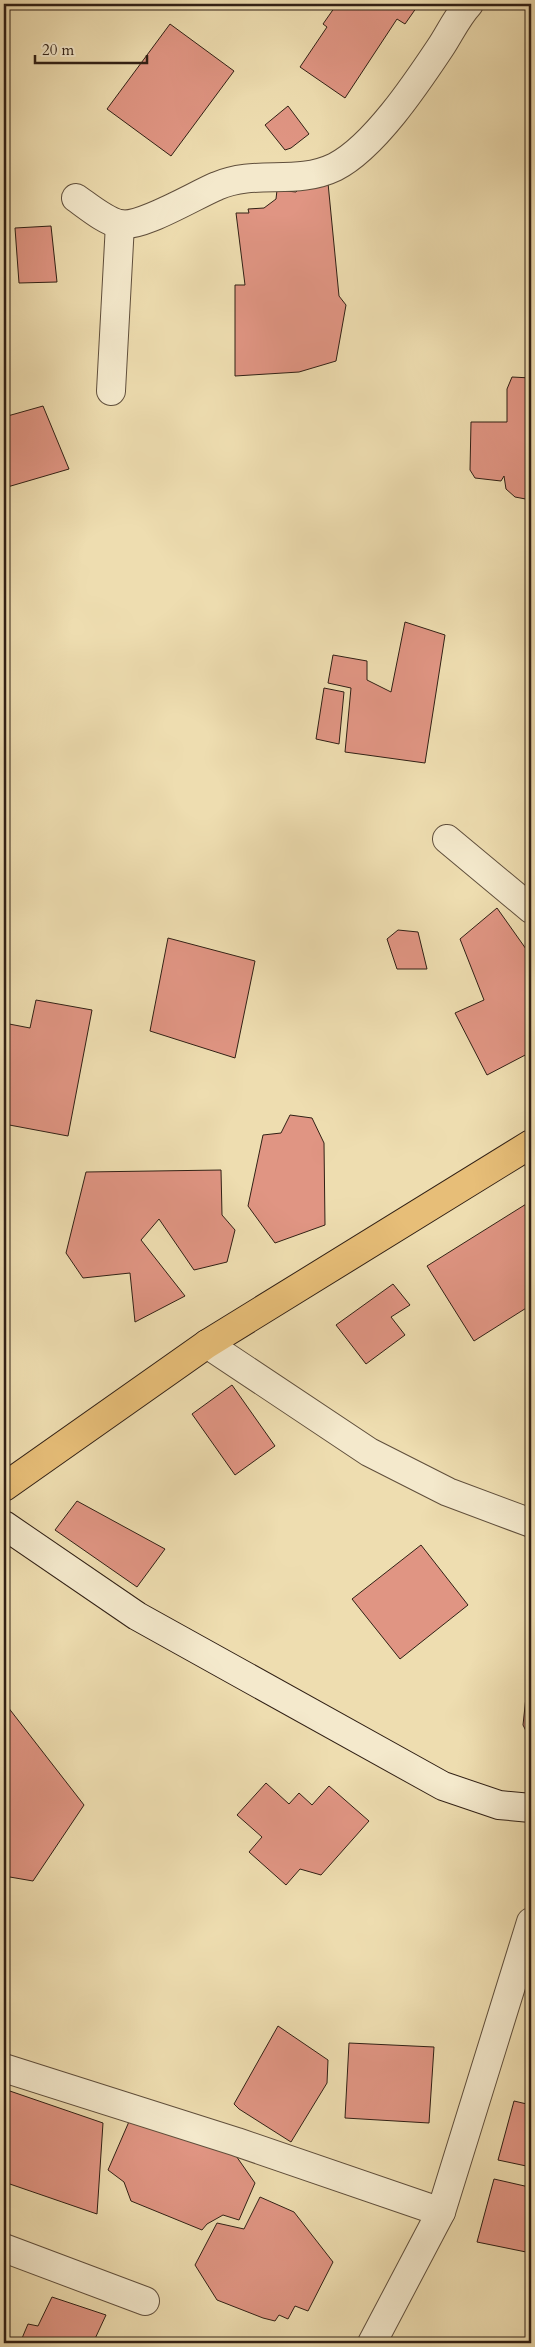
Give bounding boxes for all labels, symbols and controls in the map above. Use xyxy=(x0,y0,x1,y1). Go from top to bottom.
scale bar xyxy=(35,32,148,64)
text: 20 m xyxy=(42,40,74,60)

